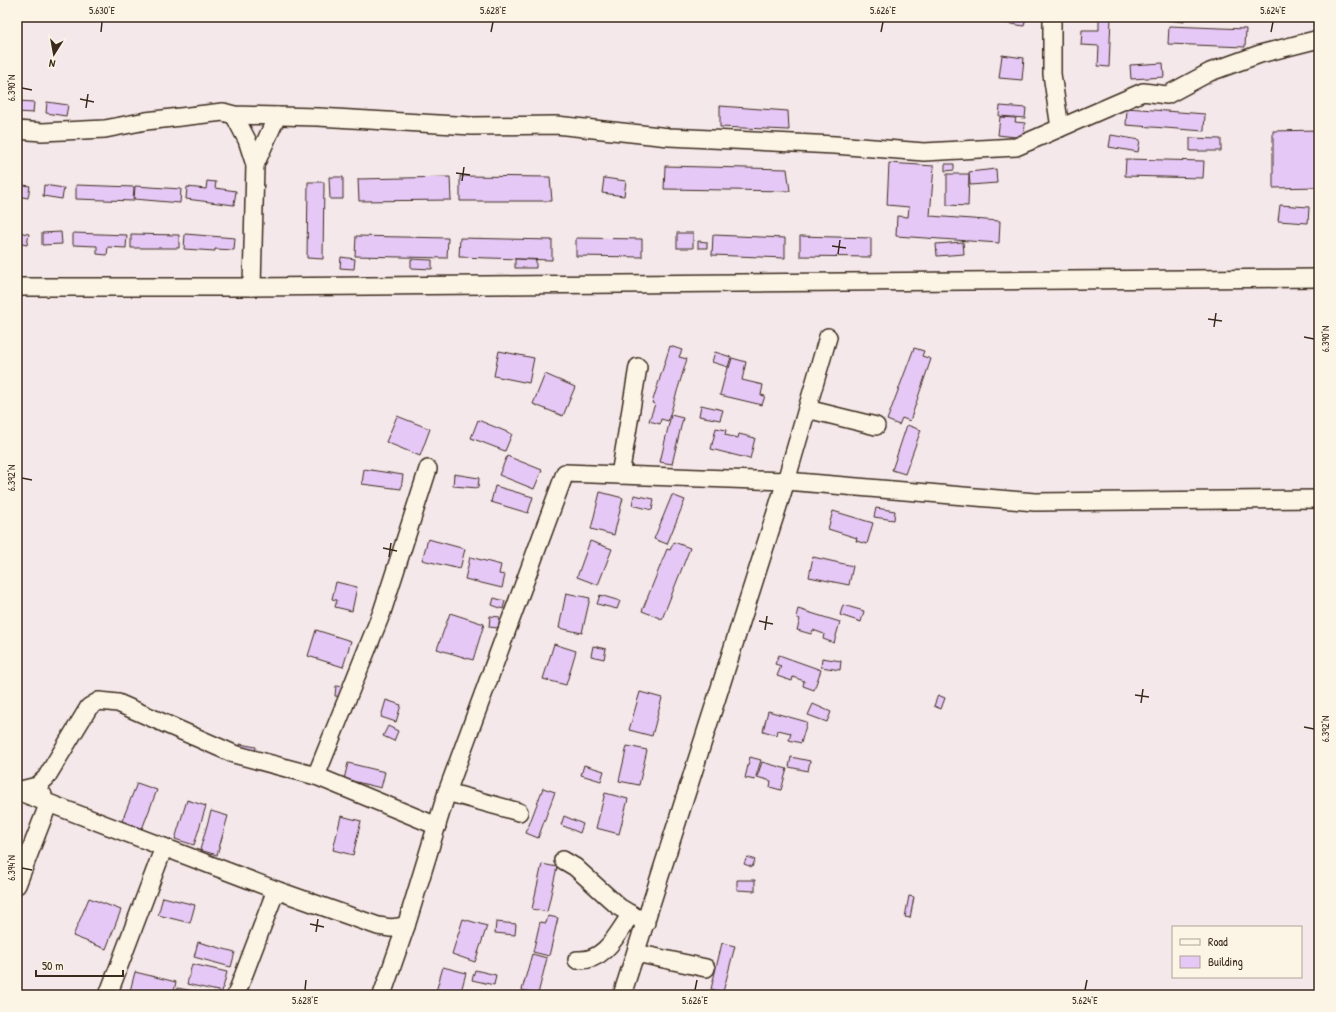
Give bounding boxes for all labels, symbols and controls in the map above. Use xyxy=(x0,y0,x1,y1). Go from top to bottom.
text: 5.630°E xyxy=(89,4,116,17)
text: 5.628°E xyxy=(480,4,507,17)
text: 5.626°E xyxy=(870,4,896,17)
text: 5.624°E xyxy=(1260,4,1286,17)
north arrow xyxy=(34,34,74,74)
text: N xyxy=(48,56,56,71)
text: 6.390°N xyxy=(5,75,18,101)
text: 6.390°N xyxy=(1319,326,1332,352)
text: 6.392°N xyxy=(5,465,18,491)
text: 6.392°N xyxy=(1319,716,1332,742)
text: 6.394°N xyxy=(5,855,18,881)
legend xyxy=(1172,926,1302,978)
text: Road xyxy=(1208,933,1228,950)
scale bar xyxy=(36,952,123,978)
text: Building xyxy=(1208,953,1243,970)
text: 50 m xyxy=(42,957,63,974)
text: 5.628°E xyxy=(292,994,319,1007)
text: 5.626°E xyxy=(682,994,708,1007)
text: 5.624°E xyxy=(1072,994,1098,1007)

